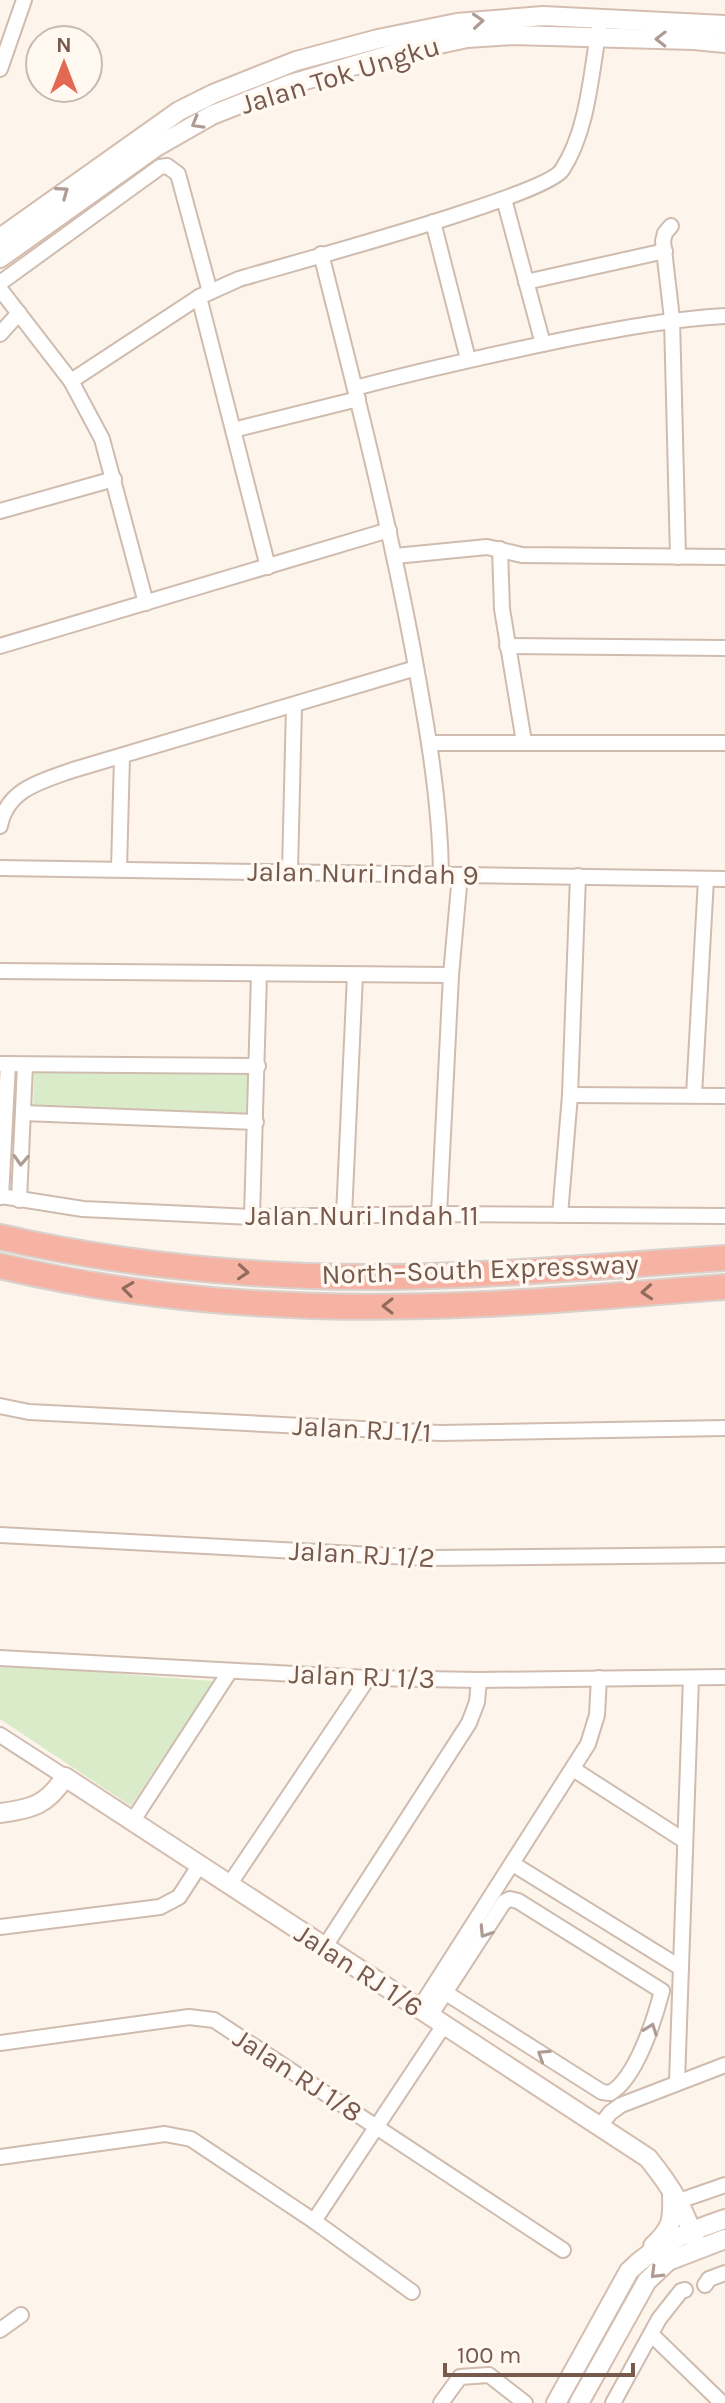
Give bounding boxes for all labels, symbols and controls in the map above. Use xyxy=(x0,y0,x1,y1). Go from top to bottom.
one-way arrow xyxy=(472,13,485,30)
north arrow xyxy=(24,24,104,104)
street label: Jalan Tok Ungku xyxy=(236,29,444,121)
one-way arrow xyxy=(654,30,667,47)
text: N xyxy=(56,32,72,58)
one-way arrow xyxy=(192,113,206,129)
one-way arrow xyxy=(54,188,69,202)
street label: Jalan Nuri Indah 9 xyxy=(247,854,479,892)
one-way arrow xyxy=(12,1154,29,1167)
street label: Jalan Nuri Indah 11 xyxy=(245,1199,479,1232)
street label: North–South Expressway xyxy=(321,1247,639,1291)
one-way arrow xyxy=(237,1263,250,1280)
one-way arrow xyxy=(122,1281,135,1298)
one-way arrow xyxy=(640,1283,653,1300)
one-way arrow xyxy=(381,1297,394,1315)
street label: Jalan RJ 1/1 xyxy=(292,1409,432,1449)
street label: Jalan RJ 1/2 xyxy=(288,1534,436,1574)
street label: Jalan RJ 1/3 xyxy=(288,1657,436,1695)
street label: Jalan RJ 1/6 xyxy=(289,1916,429,2024)
one-way arrow xyxy=(479,1923,494,1937)
street label: Jalan RJ 1/8 xyxy=(227,2021,369,2129)
one-way arrow xyxy=(641,2022,658,2036)
one-way arrow xyxy=(537,2049,552,2064)
one-way arrow xyxy=(651,2264,665,2278)
scale bar xyxy=(445,2327,633,2377)
text: 100 m xyxy=(457,2341,522,2369)

